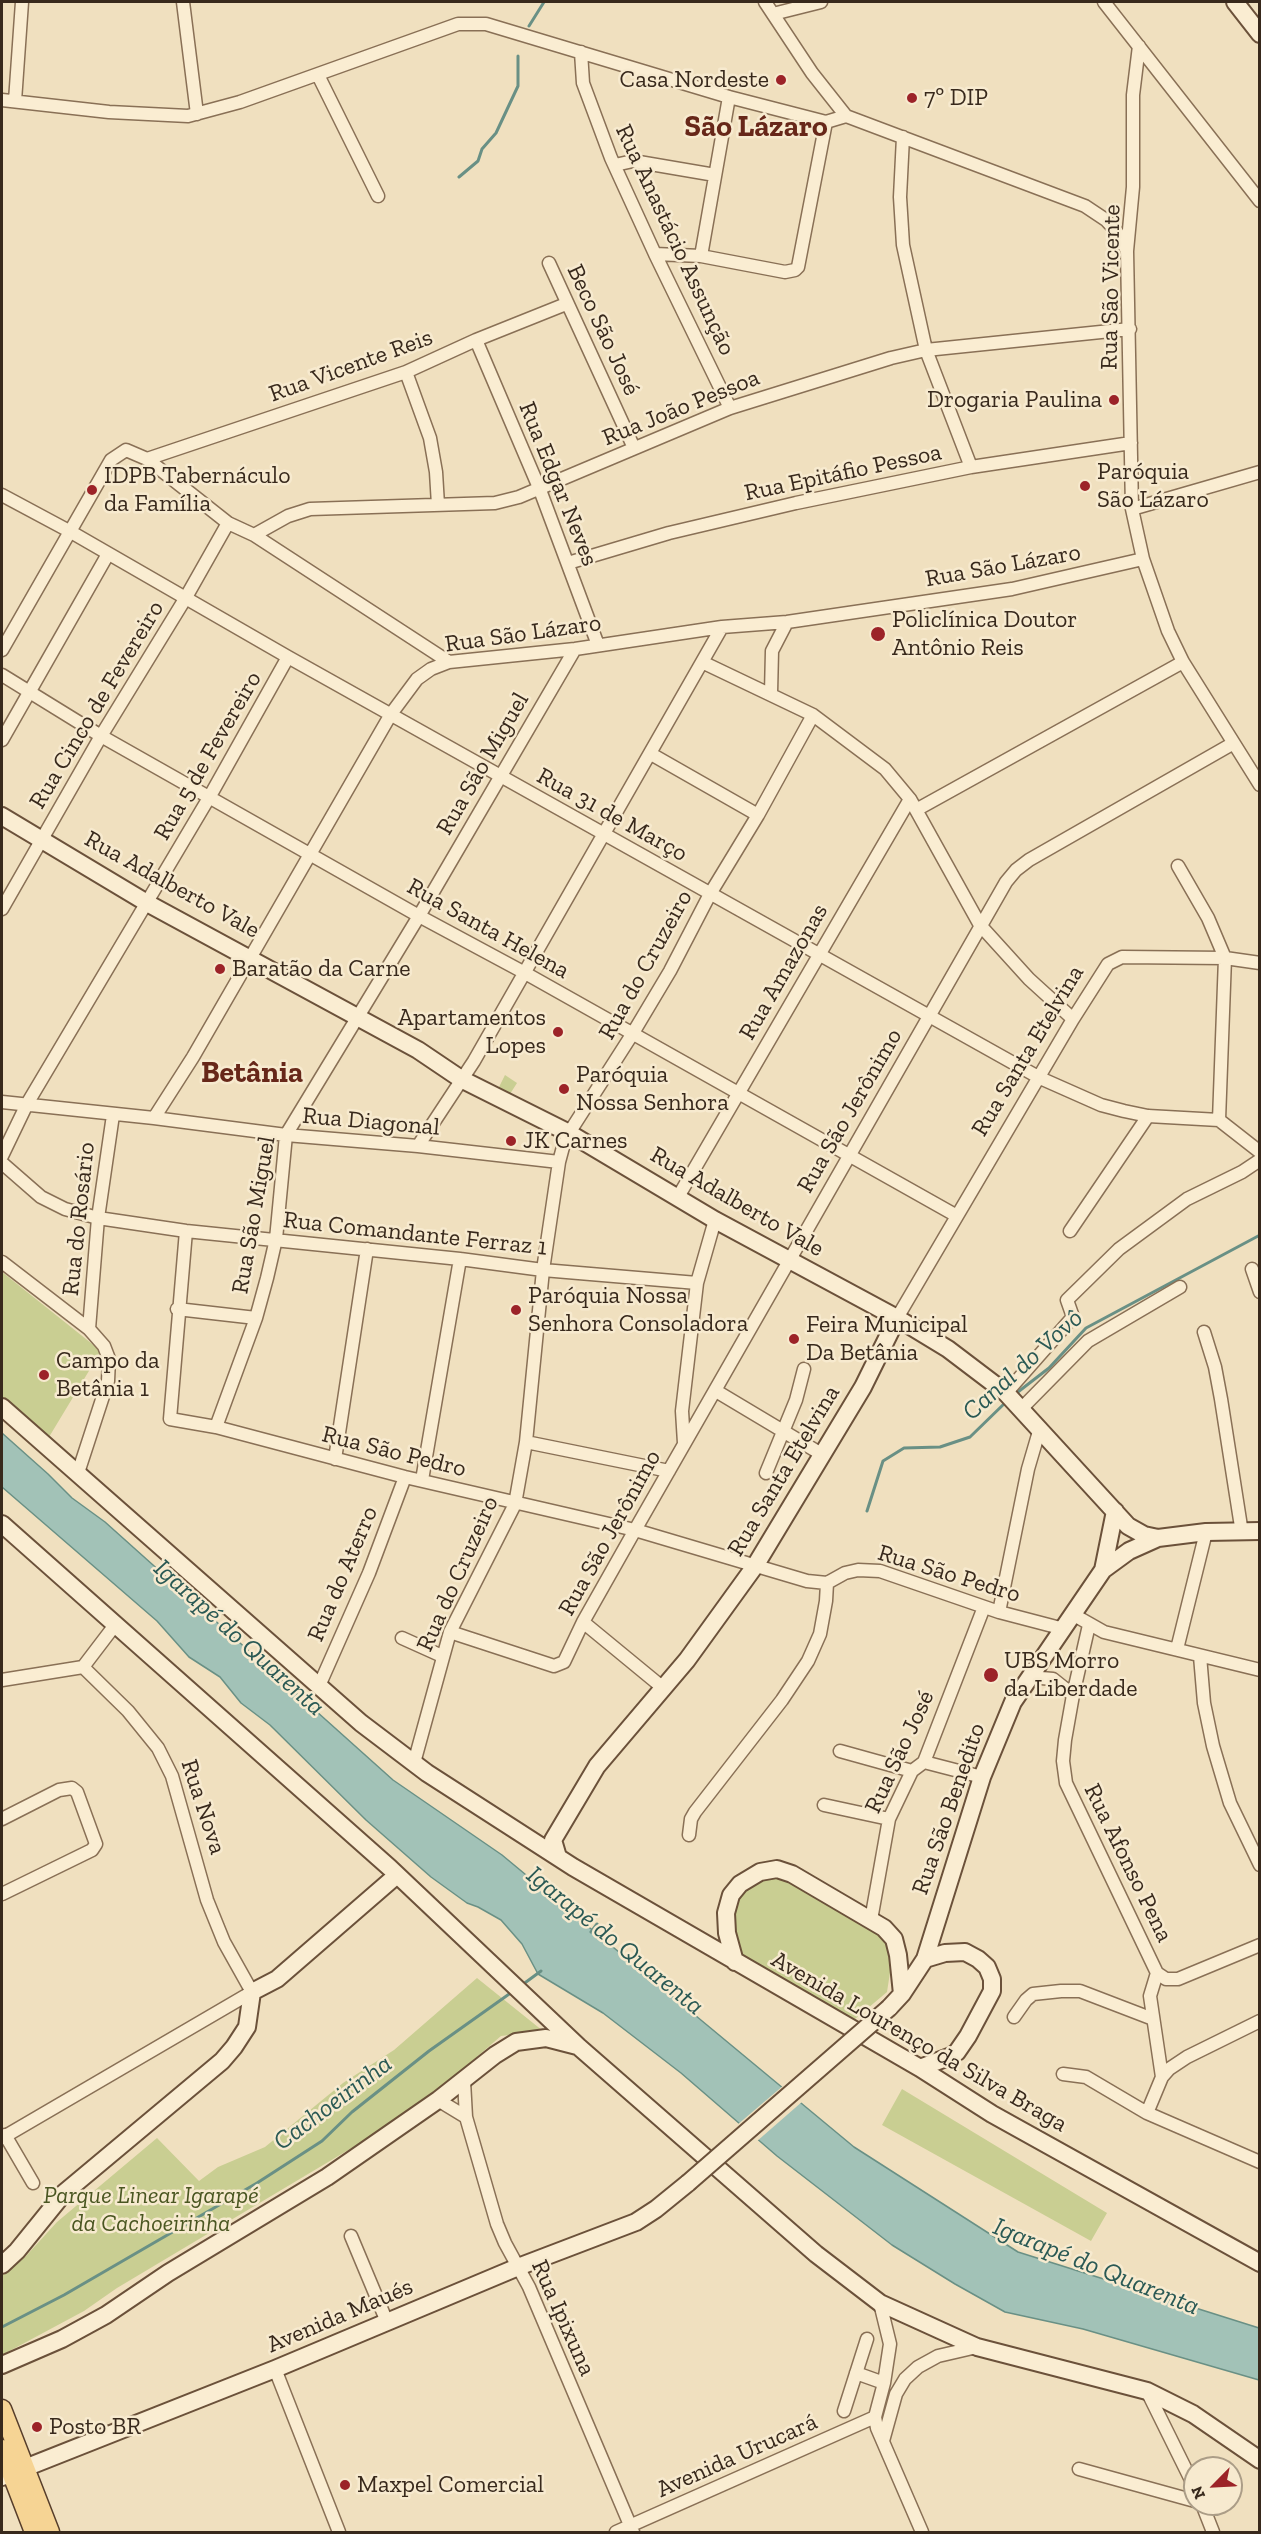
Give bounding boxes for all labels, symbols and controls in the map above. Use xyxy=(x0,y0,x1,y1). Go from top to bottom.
place label: Casa Nordeste xyxy=(620,66,769,94)
marker: Casa Nordeste xyxy=(774,73,788,87)
place label: 7º DIP xyxy=(924,84,988,112)
marker: 7º DIP xyxy=(905,91,919,105)
district label: São Lázaro xyxy=(684,109,828,145)
street label: Rua Anastácio Assunção xyxy=(609,120,741,360)
street label: Rua São Vicente xyxy=(1095,204,1127,370)
street label: Beco São José xyxy=(560,260,646,400)
street label: Rua Vicente Reis xyxy=(265,323,437,409)
street label: Rua João Pessoa xyxy=(598,363,764,453)
place label: Drogaria Paulina xyxy=(927,386,1102,414)
marker: Drogaria Paulina xyxy=(1107,393,1121,407)
street label: Rua Edgar Neves xyxy=(512,398,604,570)
street label: Rua Epitáfio Pessoa xyxy=(742,438,944,508)
place label: Paróquia São Lázaro xyxy=(1097,458,1209,514)
place label: IDPB Tabernáculo da Família xyxy=(104,462,290,518)
marker: Paróquia São Lázaro xyxy=(1078,479,1092,493)
marker: IDPB Tabernáculo da Família xyxy=(85,483,99,497)
street label: Rua São Lázaro xyxy=(923,538,1083,594)
street label: Rua Cinco de Fevereiro xyxy=(24,596,170,814)
place label: Policlínica Doutor Antônio Reis xyxy=(892,606,1077,662)
street label: Rua São Lázaro xyxy=(443,609,603,659)
marker: Policlínica Doutor Antônio Reis xyxy=(869,625,887,643)
street label: Rua 5 de Fevereiro xyxy=(148,666,268,846)
street label: Rua São Miguel xyxy=(431,688,535,840)
street label: Rua 31 de Março xyxy=(532,762,692,868)
street label: Rua Adalberto Vale xyxy=(79,825,265,945)
street label: Rua Santa Helena xyxy=(402,872,574,986)
street label: Rua do Cruzeiro xyxy=(593,885,699,1045)
street label: Rua Amazonas xyxy=(733,899,835,1045)
place label: Baratão da Carne xyxy=(232,955,410,983)
street label: Rua Santa Etelvina xyxy=(966,960,1090,1142)
marker: Baratão da Carne xyxy=(213,962,227,976)
place label: Apartamentos Lopes xyxy=(398,1004,546,1060)
street label: Rua São Jerônimo xyxy=(791,1024,909,1198)
marker: Apartamentos Lopes xyxy=(551,1025,565,1039)
district label: Betânia xyxy=(201,1055,303,1091)
place label: Paróquia Nossa Senhora xyxy=(576,1061,729,1117)
marker: Paróquia Nossa Senhora xyxy=(557,1082,571,1096)
street label: Rua Diagonal xyxy=(301,1102,441,1142)
place label: JK Carnes xyxy=(523,1127,628,1155)
street label: Rua São Miguel xyxy=(226,1134,282,1296)
marker: JK Carnes xyxy=(504,1134,518,1148)
street label: Rua do Rosário xyxy=(57,1141,101,1297)
street label: Rua Adalberto Vale xyxy=(645,1141,829,1263)
street label: Rua Comandante Ferraz 1 xyxy=(282,1206,548,1262)
place label: Paróquia Nossa Senhora Consoladora xyxy=(528,1282,748,1338)
marker: Paróquia Nossa Senhora Consoladora xyxy=(509,1303,523,1317)
water label: Canal do Vovô xyxy=(956,1303,1090,1427)
place label: Feira Municipal Da Betânia xyxy=(806,1311,968,1367)
marker: Feira Municipal Da Betânia xyxy=(787,1332,801,1346)
place label: Campo da Betânia 1 xyxy=(56,1347,160,1403)
marker: Campo da Betânia 1 xyxy=(37,1368,51,1382)
street label: Rua Santa Etelvina xyxy=(722,1380,846,1562)
street label: Rua São Pedro xyxy=(319,1420,469,1484)
street label: Rua São Jerônimo xyxy=(553,1445,667,1621)
street label: Rua do Cruzeiro xyxy=(411,1492,505,1656)
street label: Rua do Aterro xyxy=(302,1502,384,1646)
street label: Rua São Pedro xyxy=(874,1539,1024,1609)
water label: Igarapé do Quarenta xyxy=(147,1553,331,1723)
place label: UBS Morro da Liberdade xyxy=(1004,1647,1137,1703)
marker: UBS Morro da Liberdade xyxy=(982,1666,1000,1684)
street label: Rua São José xyxy=(859,1686,941,1818)
street label: Rua São Benedito xyxy=(906,1720,992,1898)
street label: Rua Nova xyxy=(174,1756,232,1858)
street label: Rua Afonso Pena xyxy=(1077,1779,1179,1947)
water label: Igarapé do Quarenta xyxy=(520,1860,710,2022)
street label: Avenida Lourenço da Silva Braga xyxy=(766,1945,1072,2139)
water label: Cachoeirinha xyxy=(268,2048,398,2158)
park label: Parque Linear Igarapé da Cachoeirinha xyxy=(43,2182,259,2238)
water label: Igarapé do Quarenta xyxy=(989,2211,1203,2323)
street label: Rua Ipixuna xyxy=(525,2256,601,2380)
street label: Avenida Maués xyxy=(263,2272,417,2360)
street label: Avenida Urucará xyxy=(652,2408,822,2504)
place label: Posto BR xyxy=(49,2413,141,2441)
marker: Posto BR xyxy=(30,2420,44,2434)
north arrow xyxy=(1183,2456,1243,2516)
place label: Maxpel Comercial xyxy=(357,2471,544,2499)
marker: Maxpel Comercial xyxy=(338,2478,352,2492)
text: N xyxy=(1187,2483,1209,2502)

